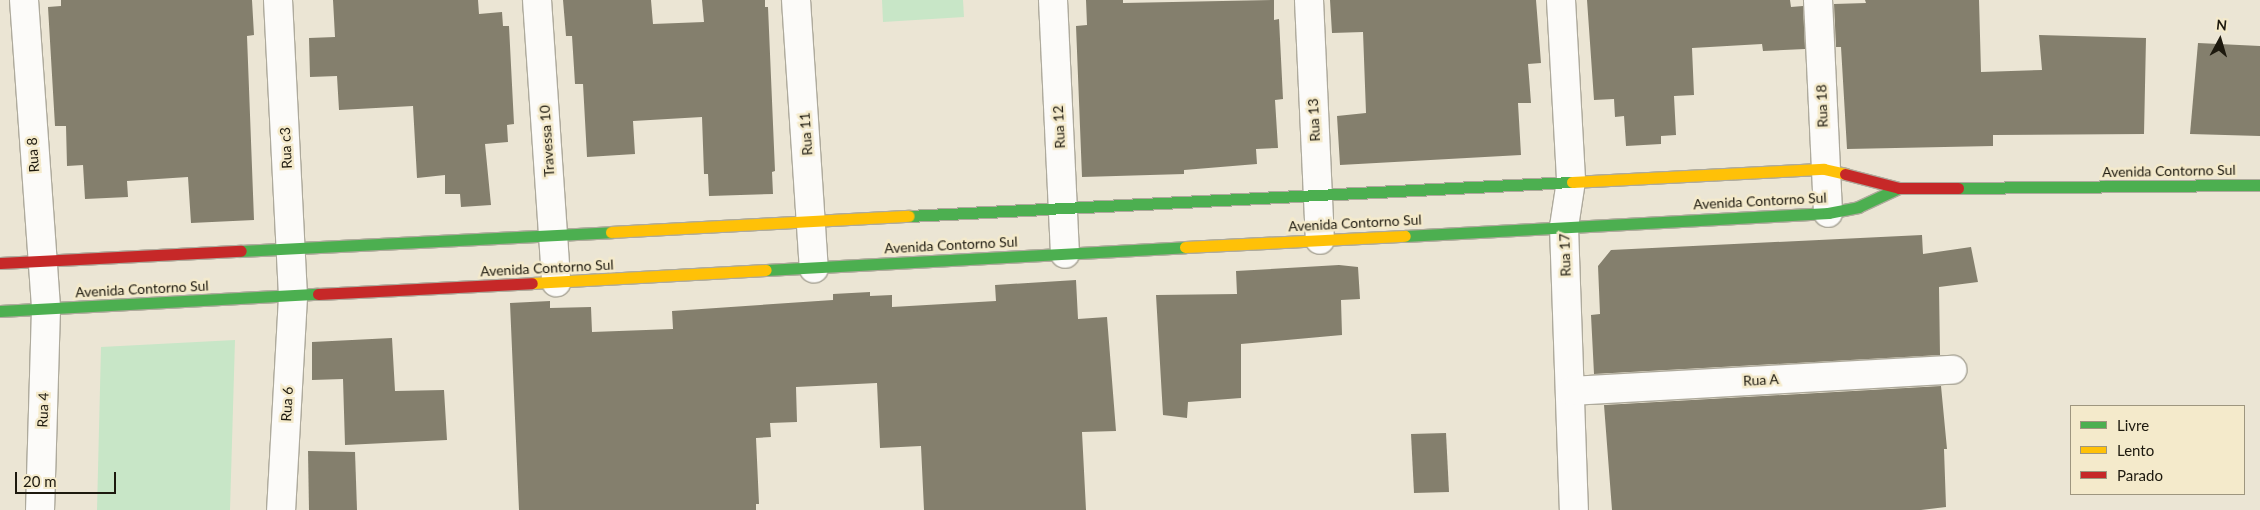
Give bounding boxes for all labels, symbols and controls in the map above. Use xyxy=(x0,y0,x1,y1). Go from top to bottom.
north arrow xyxy=(2195,15,2245,65)
text: N xyxy=(2215,16,2228,34)
street label: Rua 18 xyxy=(1813,84,1831,128)
street label: Rua 13 xyxy=(1304,98,1324,142)
street label: Travessa 10 xyxy=(536,105,558,177)
street label: Rua 12 xyxy=(1049,105,1069,149)
street label: Rua 11 xyxy=(796,112,816,156)
street label: Rua c3 xyxy=(277,127,295,169)
street label: Rua 8 xyxy=(23,137,43,173)
street label: Avenida Contorno Sul xyxy=(2102,161,2236,181)
street label: Avenida Contorno Sul xyxy=(1693,189,1827,213)
street label: Avenida Contorno Sul xyxy=(1288,211,1422,235)
street label: Avenida Contorno Sul xyxy=(884,233,1018,257)
street label: Rua 17 xyxy=(1556,233,1574,277)
street label: Avenida Contorno Sul xyxy=(480,256,614,280)
street label: Avenida Contorno Sul xyxy=(75,277,209,301)
street label: Rua A xyxy=(1742,371,1780,389)
street label: Rua 6 xyxy=(278,386,296,422)
street label: Rua 4 xyxy=(34,392,52,428)
legend xyxy=(2070,405,2245,495)
text: Livre xyxy=(2117,416,2149,434)
text: Lento xyxy=(2117,441,2154,459)
scale bar xyxy=(18,462,119,494)
text: Parado xyxy=(2117,466,2163,484)
text: 20 m xyxy=(23,472,57,490)

